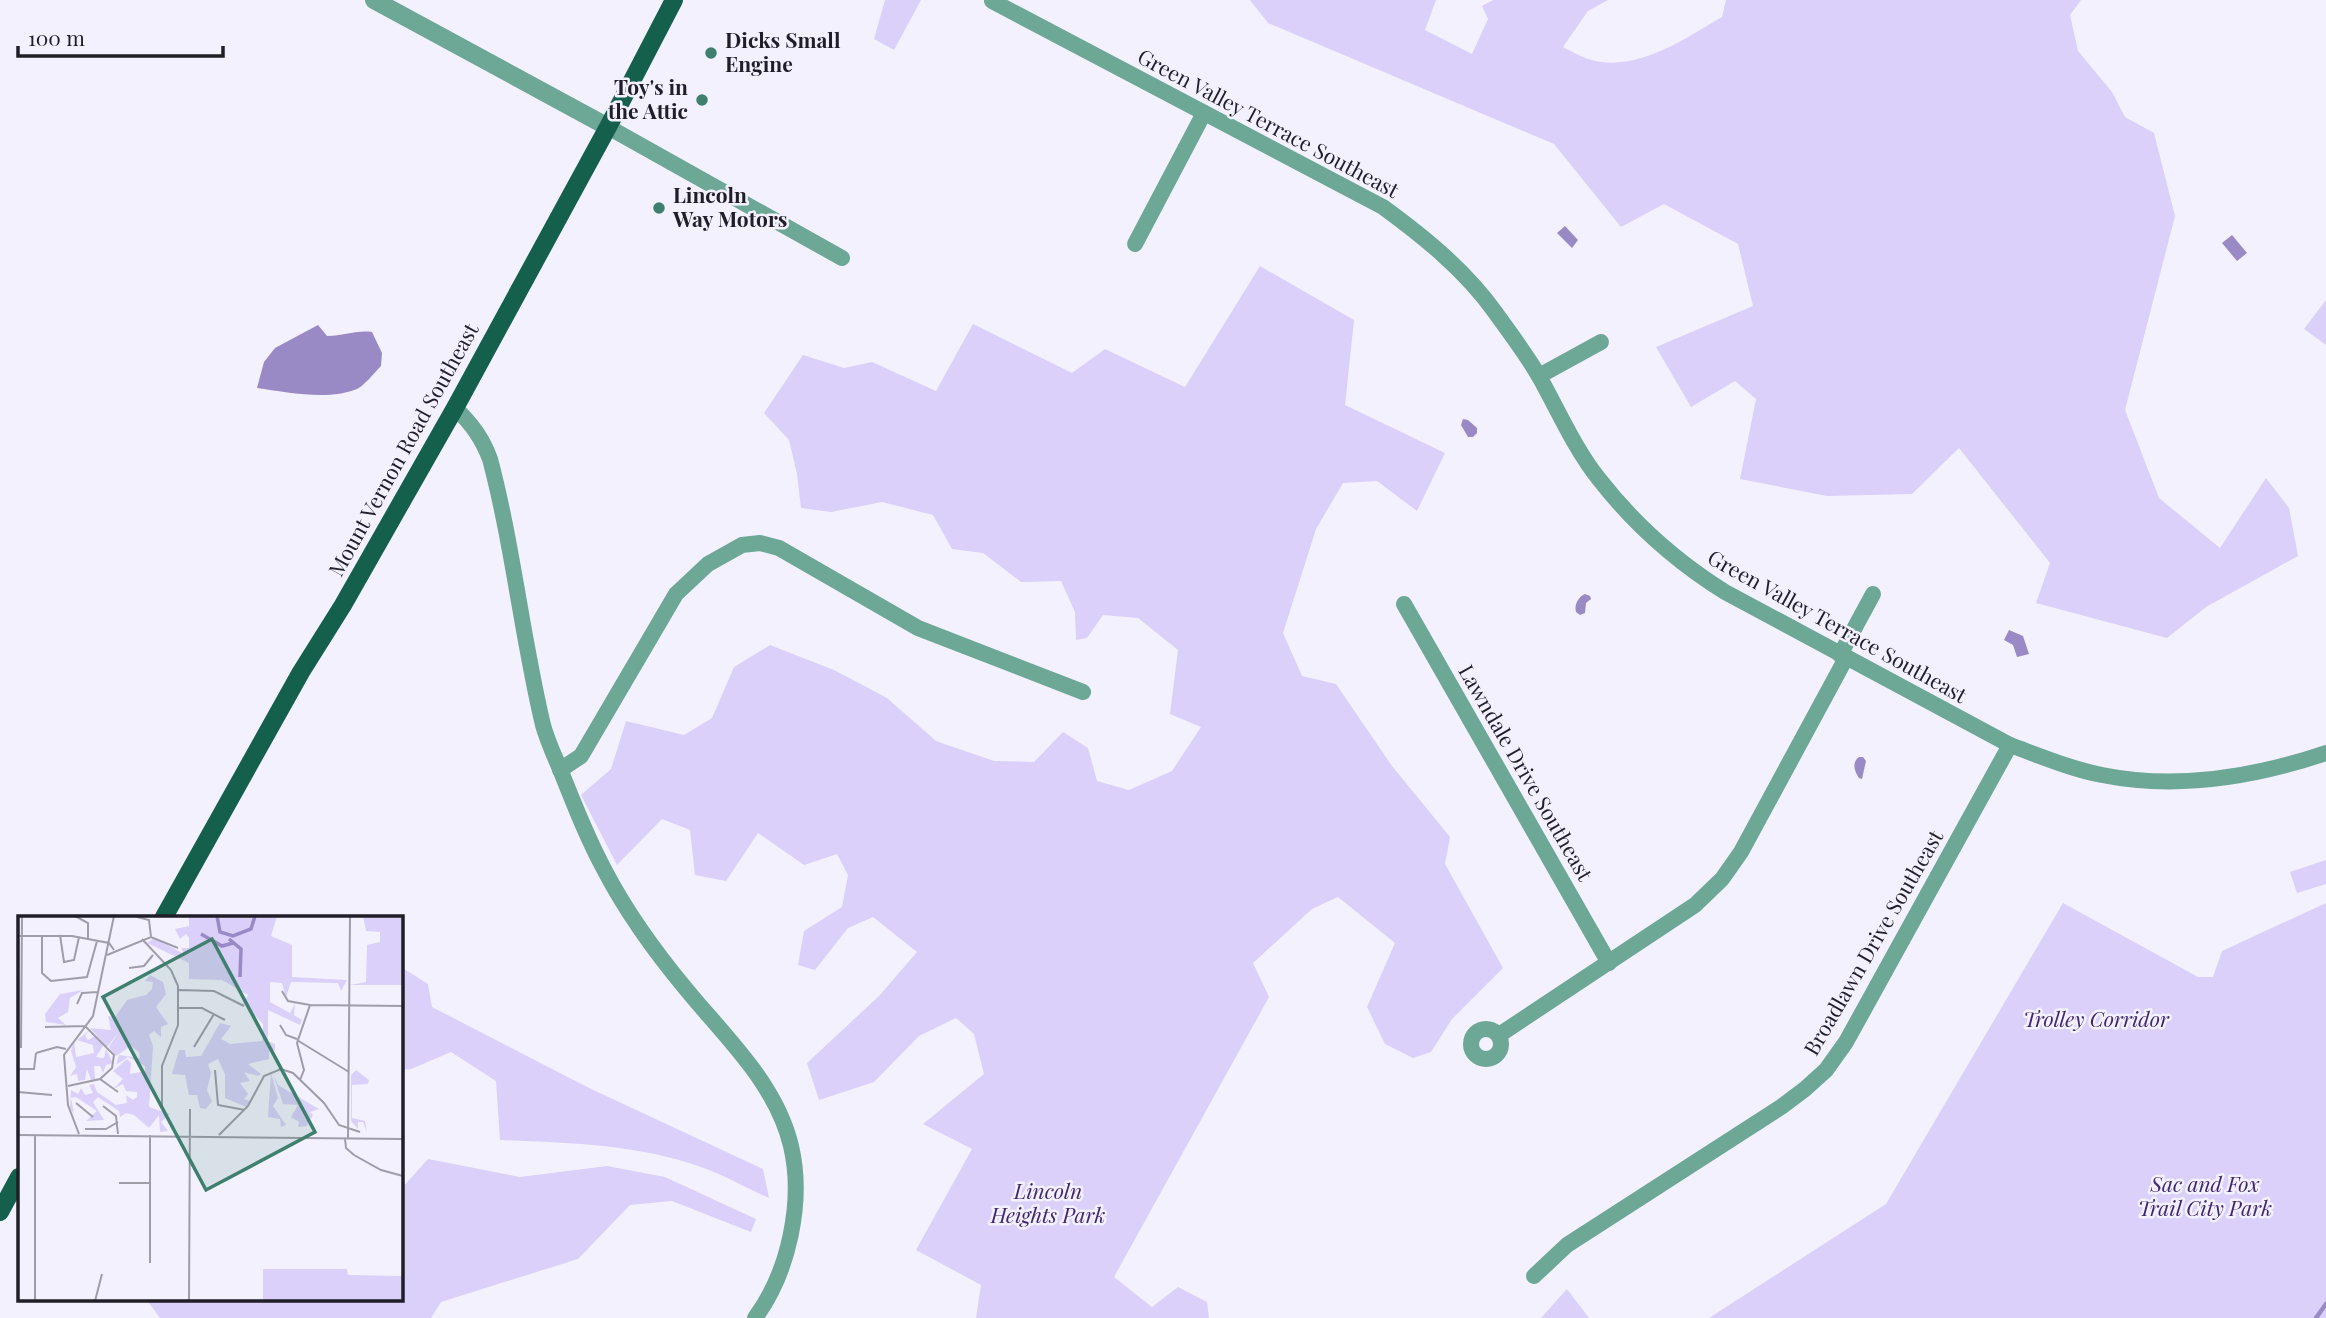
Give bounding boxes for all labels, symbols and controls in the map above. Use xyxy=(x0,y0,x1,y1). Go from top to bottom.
scale bar xyxy=(18,14,222,58)
text: 100 m xyxy=(28,23,85,51)
place label: Dicks Small Engine xyxy=(725,25,841,77)
street label: Green Valley Terrace Southeast xyxy=(1133,41,1405,203)
marker: Dicks Small Engine xyxy=(703,45,719,61)
place label: Toy's in the Attic xyxy=(607,72,688,124)
marker: Toy's in the Attic xyxy=(694,92,710,108)
place label: Lincoln Way Motors xyxy=(672,180,787,232)
marker: Lincoln Way Motors xyxy=(651,200,667,216)
street label: Mount Vernon Road Southeast xyxy=(321,317,484,581)
street label: Green Valley Terrace Southeast xyxy=(1703,542,1973,709)
street label: Lawndale Drive Southeast xyxy=(1453,659,1600,886)
street label: Broadlawn Drive Southeast xyxy=(1796,824,1949,1060)
inset map xyxy=(18,916,402,1300)
park label: Trolley Corridor xyxy=(2023,1004,2170,1032)
park label: Sac and Fox Trail City Park xyxy=(2138,1169,2272,1221)
park label: Lincoln Heights Park xyxy=(990,1176,1105,1228)

